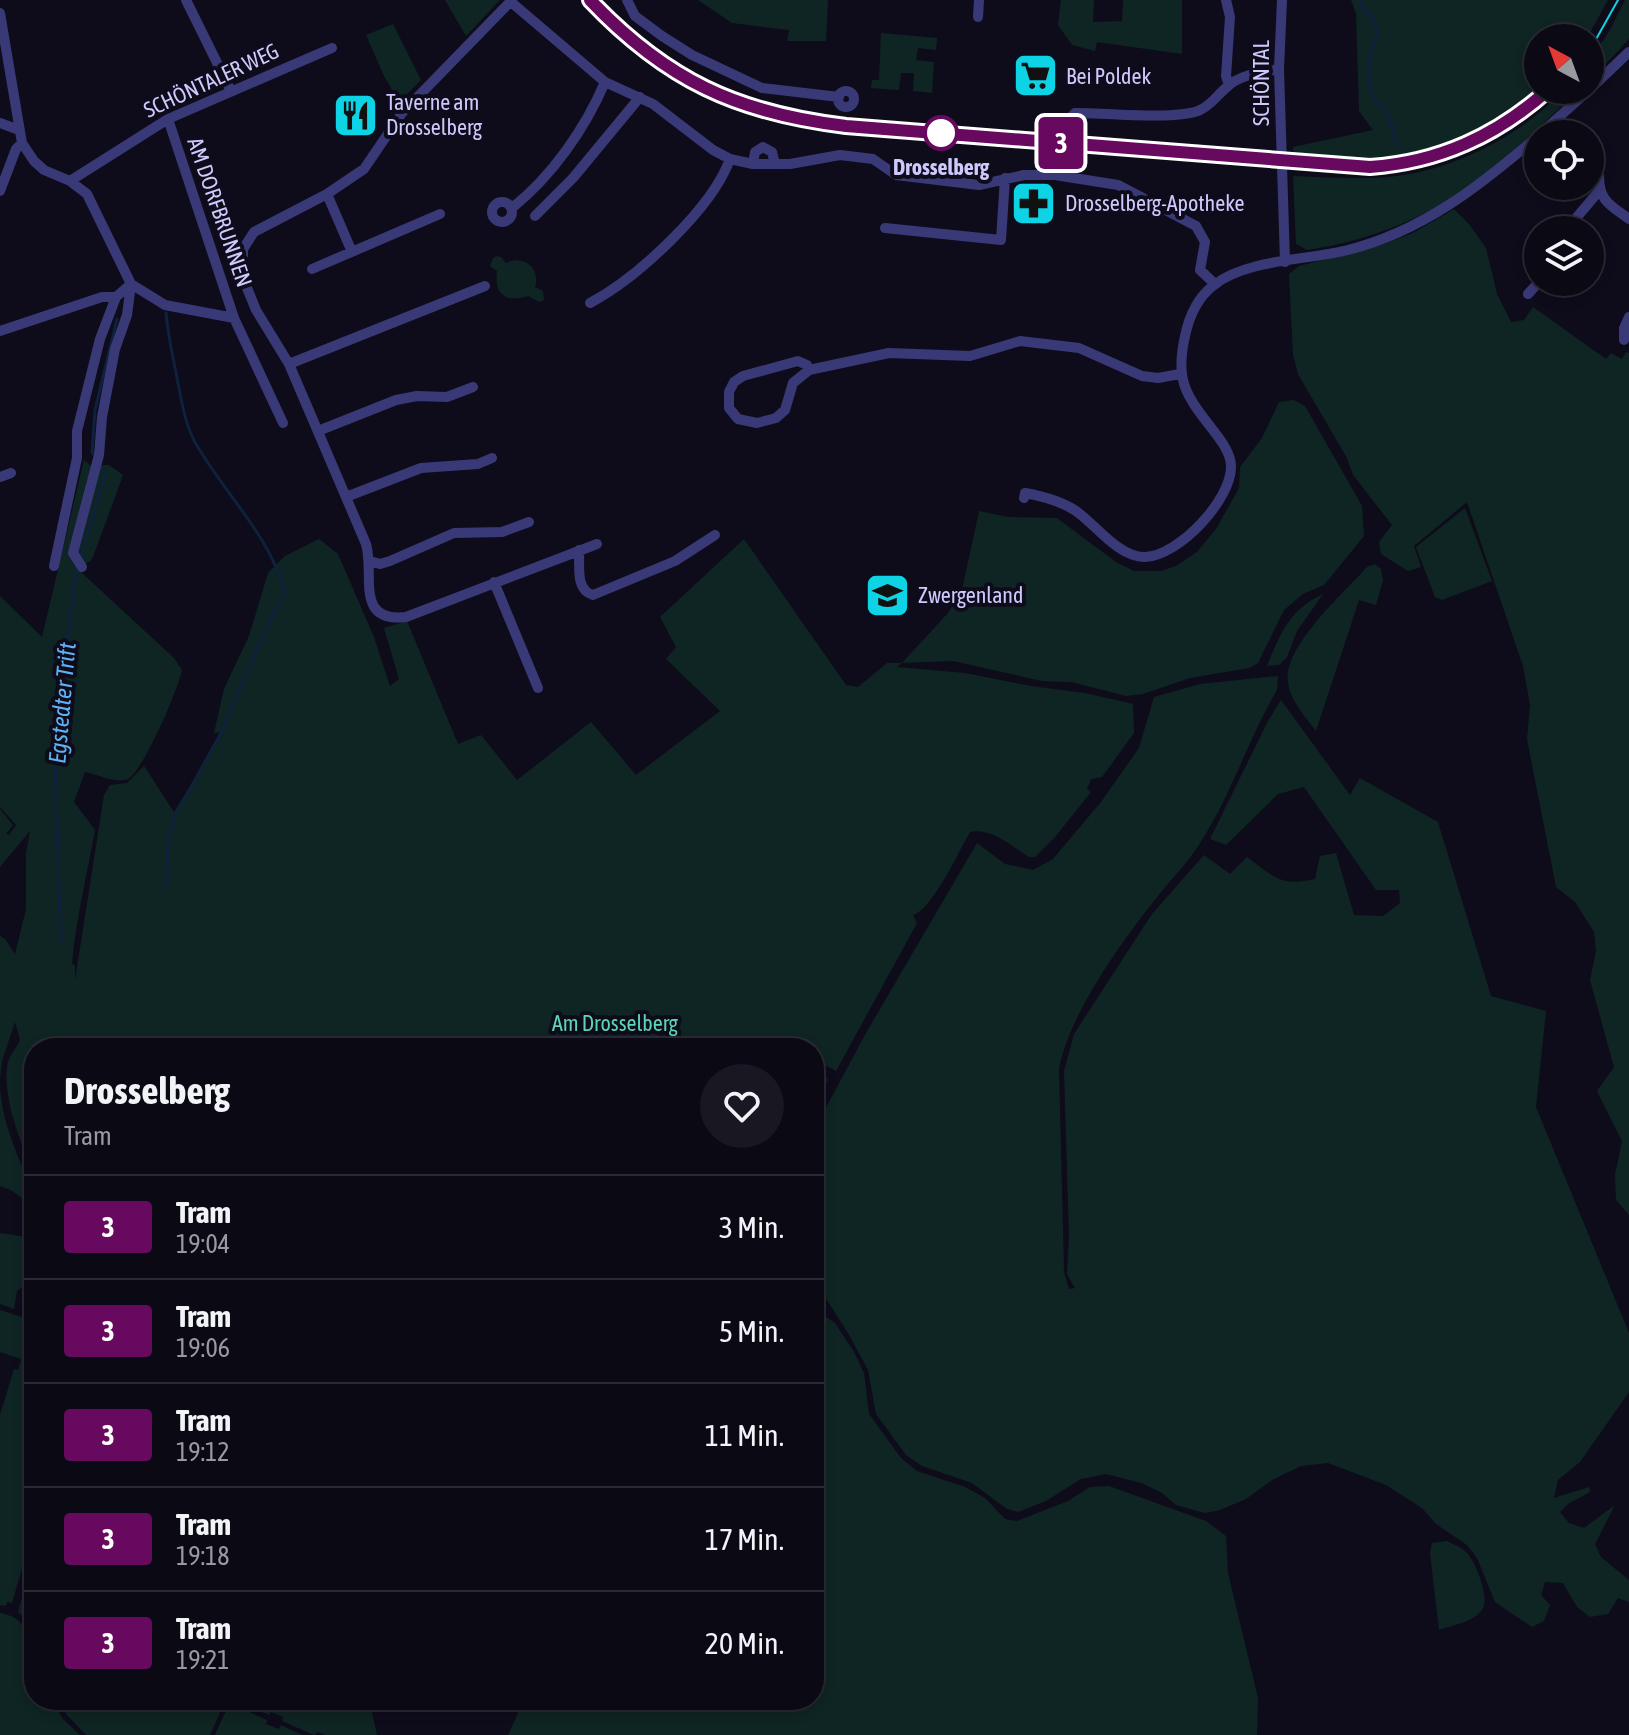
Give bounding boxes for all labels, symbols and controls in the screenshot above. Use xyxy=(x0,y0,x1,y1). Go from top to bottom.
north arrow xyxy=(1524,24,1604,104)
map controls xyxy=(1524,24,1604,296)
street label: SCHÖNTALER WEG xyxy=(139,37,283,123)
street label: SCHÖNTAL xyxy=(1248,40,1274,126)
supermarket icon: Bei Poldek xyxy=(1011,52,1059,100)
place label: Bei Poldek xyxy=(1066,63,1151,89)
place label: Taverne am Drosselberg xyxy=(386,89,483,140)
restaurant icon: Taverne am Drosselberg xyxy=(331,91,379,139)
marker: Drosselberg xyxy=(924,116,958,150)
line badge: 3 xyxy=(1035,117,1087,169)
button: locate xyxy=(1524,120,1604,200)
text: 3 xyxy=(1054,127,1068,159)
street label: AM DORFBRUNNEN xyxy=(182,134,258,290)
place label: Drosselberg xyxy=(893,154,990,180)
pharmacy icon: Drosselberg-Apotheke xyxy=(1010,179,1058,227)
place label: Drosselberg-Apotheke xyxy=(1065,190,1244,216)
button: layers xyxy=(1524,216,1604,296)
school or university icon: Zwergenland xyxy=(863,571,911,619)
place label: Zwergenland xyxy=(918,582,1023,608)
water label: Egstedter Trift xyxy=(43,641,81,765)
park label: Am Drosselberg xyxy=(552,1010,678,1036)
button: heart xyxy=(700,1064,784,1148)
text: Drosselberg xyxy=(64,1069,230,1112)
text: Tram xyxy=(64,1121,112,1151)
text: Tram xyxy=(176,1195,231,1229)
text: 3 Min. xyxy=(719,1210,784,1244)
text: 3 xyxy=(101,1211,115,1243)
text: 19:04 xyxy=(176,1229,230,1259)
text: Tram xyxy=(176,1299,231,1333)
text: 5 Min. xyxy=(719,1314,784,1348)
text: 3 xyxy=(101,1315,115,1347)
text: 19:06 xyxy=(176,1333,230,1363)
text: Tram xyxy=(176,1403,231,1437)
text: 11 Min. xyxy=(705,1418,784,1452)
text: 3 xyxy=(101,1419,115,1451)
text: 19:12 xyxy=(176,1437,230,1467)
text: Tram xyxy=(176,1507,231,1541)
text: 17 Min. xyxy=(705,1522,784,1556)
text: 3 xyxy=(101,1523,115,1555)
text: 19:18 xyxy=(176,1541,230,1571)
text: Tram xyxy=(176,1611,231,1645)
text: 20 Min. xyxy=(705,1626,784,1660)
text: 3 xyxy=(101,1627,115,1659)
text: 19:21 xyxy=(176,1645,230,1675)

